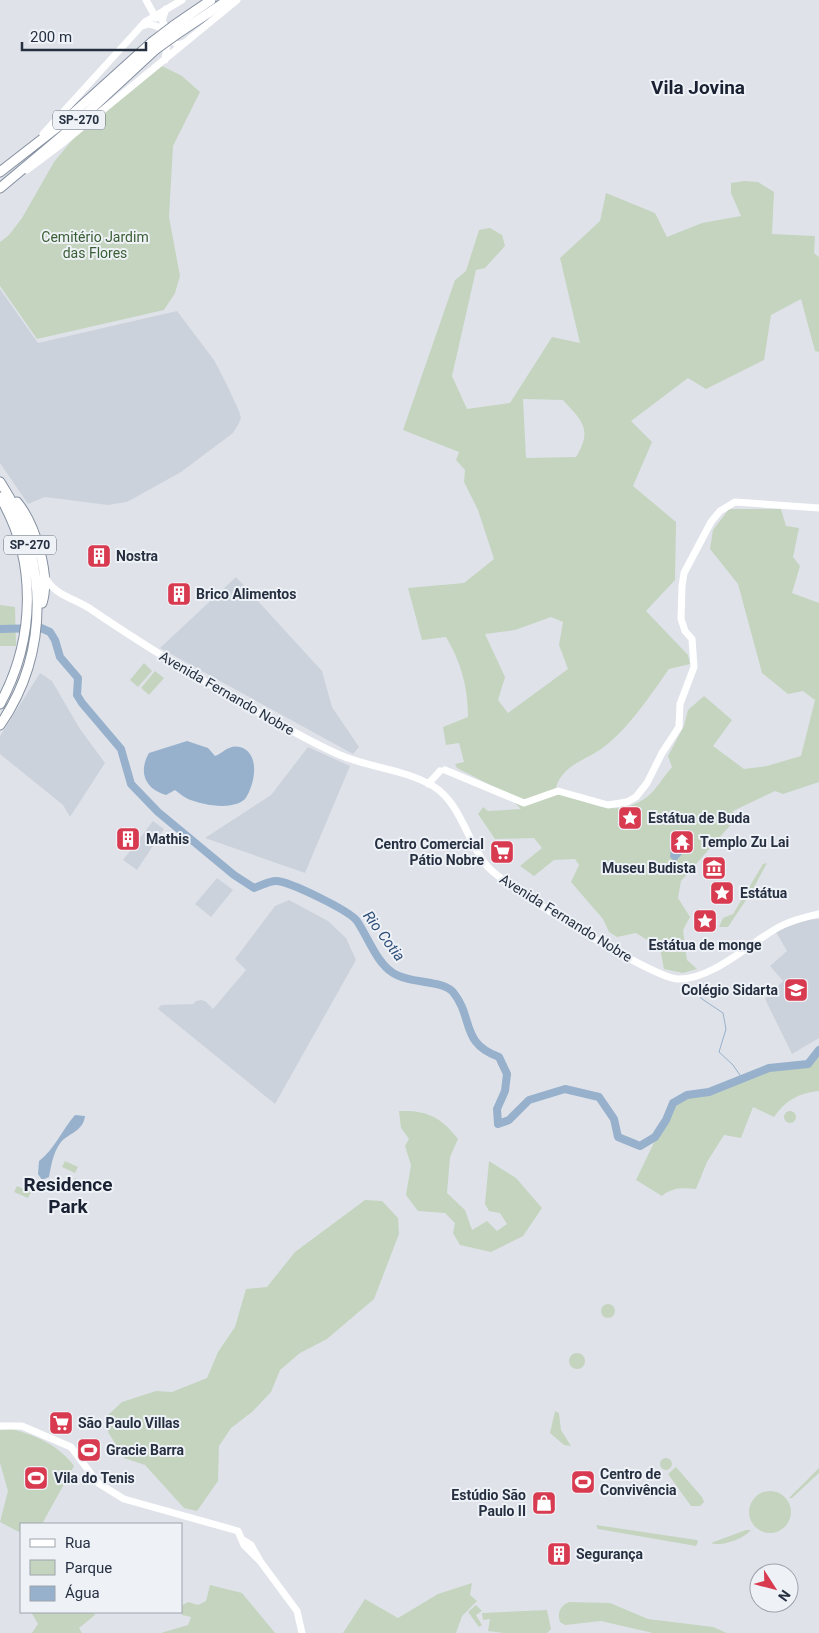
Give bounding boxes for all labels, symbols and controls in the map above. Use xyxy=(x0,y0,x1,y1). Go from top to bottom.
scale bar xyxy=(22,20,146,52)
text: 200 m xyxy=(30,28,72,46)
district label: Vila Jovina xyxy=(651,76,745,99)
road number: SP-270 xyxy=(53,110,105,130)
park label: Cemitério Jardim das Flores xyxy=(41,229,149,261)
road number: SP-270 xyxy=(4,536,56,554)
building icon: Nostra xyxy=(86,543,112,569)
place label: Nostra xyxy=(116,548,159,564)
building icon: Brico Alimentos xyxy=(166,581,192,607)
place label: Brico Alimentos xyxy=(196,586,296,602)
street label: Avenida Fernando Nobre xyxy=(157,648,297,738)
place icon: Estátua de Buda xyxy=(617,805,643,831)
place label: Estátua de Buda xyxy=(648,810,750,826)
building icon: Mathis xyxy=(115,826,141,852)
temple icon: Templo Zu Lai xyxy=(669,829,695,855)
place label: Mathis xyxy=(146,831,189,847)
place label: Templo Zu Lai xyxy=(700,834,789,850)
place label: Centro Comercial Pátio Nobre xyxy=(374,836,484,868)
supermarket icon: Centro Comercial Pátio Nobre xyxy=(489,839,515,865)
museum icon: Museu Budista xyxy=(701,855,727,881)
place label: Museu Budista xyxy=(602,860,697,876)
street label: Avenida Fernando Nobre xyxy=(497,871,635,965)
place icon: Estátua xyxy=(709,880,735,906)
place label: Estátua xyxy=(740,885,788,901)
water label: Rio Cotia xyxy=(359,907,409,965)
place icon: Estátua de monge xyxy=(692,908,718,934)
place label: Estátua de monge xyxy=(648,937,762,953)
school or university icon: Colégio Sidarta xyxy=(783,977,809,1003)
place label: Colégio Sidarta xyxy=(681,982,779,998)
district label: Residence Park xyxy=(24,1173,113,1218)
supermarket icon: São Paulo Villas xyxy=(48,1410,74,1436)
place label: São Paulo Villas xyxy=(78,1415,180,1431)
sports icon: Gracie Barra xyxy=(76,1437,102,1463)
place label: Gracie Barra xyxy=(106,1442,184,1458)
sports icon: Vila do Tenis xyxy=(23,1465,49,1491)
place label: Centro de Convivência xyxy=(600,1466,677,1498)
sports icon: Centro de Convivência xyxy=(570,1469,596,1495)
place label: Vila do Tenis xyxy=(54,1470,135,1486)
place label: Estúdio São Paulo II xyxy=(451,1487,526,1519)
shop icon: Estúdio São Paulo II xyxy=(531,1490,557,1516)
legend xyxy=(20,1523,182,1613)
text: Rua xyxy=(65,1534,91,1552)
building icon: Segurança xyxy=(546,1541,572,1567)
place label: Segurança xyxy=(576,1546,644,1562)
text: Parque xyxy=(65,1559,112,1577)
north arrow xyxy=(749,1563,799,1613)
text: Água xyxy=(65,1584,100,1602)
text: N xyxy=(775,1587,794,1604)

